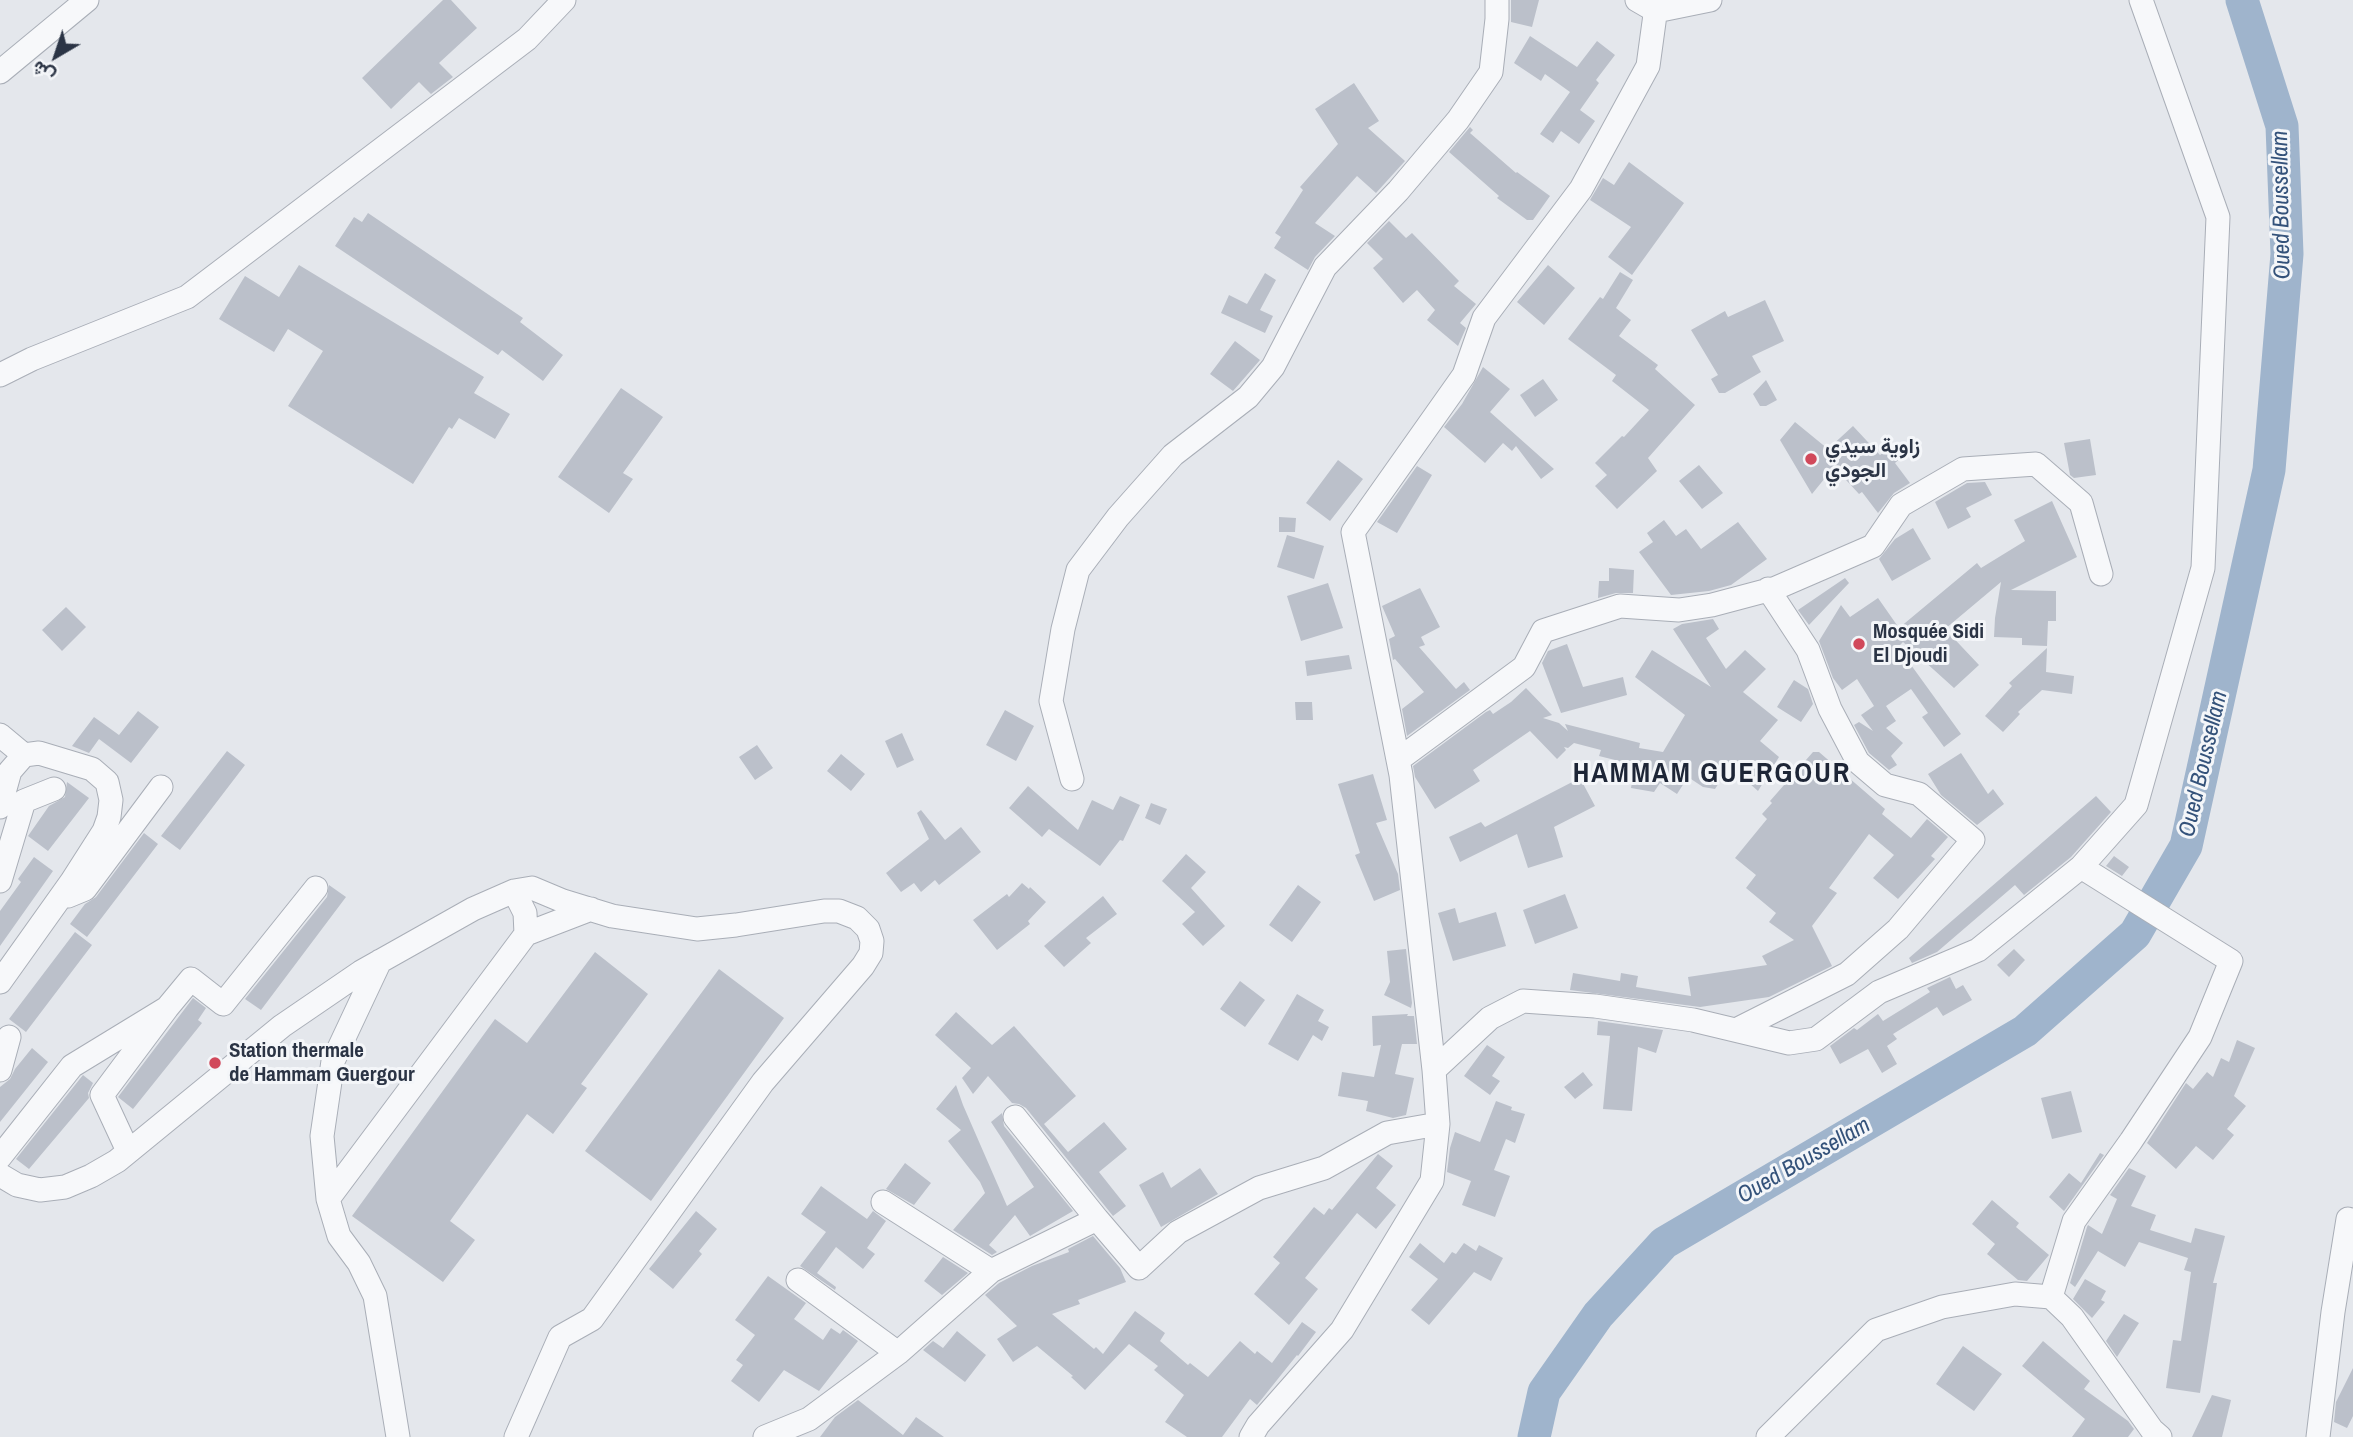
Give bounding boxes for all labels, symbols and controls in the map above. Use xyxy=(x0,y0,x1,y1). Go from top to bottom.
north arrow xyxy=(21,21,91,91)
text: ش xyxy=(26,55,60,90)
water label: Oued Boussellam xyxy=(2267,130,2297,280)
place label: زاوية سيدي الجودي xyxy=(1825,434,1920,484)
marker: زاوية سيدي الجودي xyxy=(1803,451,1819,467)
place label: Mosquée Sidi El Djoudi xyxy=(1873,619,1984,669)
marker: Mosquée Sidi El Djoudi xyxy=(1851,636,1867,652)
water label: Oued Boussellam xyxy=(2174,688,2234,840)
district label: HAMMAM GUERGOUR xyxy=(1575,757,1849,791)
place label: Station thermale de Hammam Guergour xyxy=(229,1038,415,1088)
marker: Station thermale de Hammam Guergour xyxy=(207,1055,223,1071)
water label: Oued Boussellam xyxy=(1733,1112,1875,1210)

